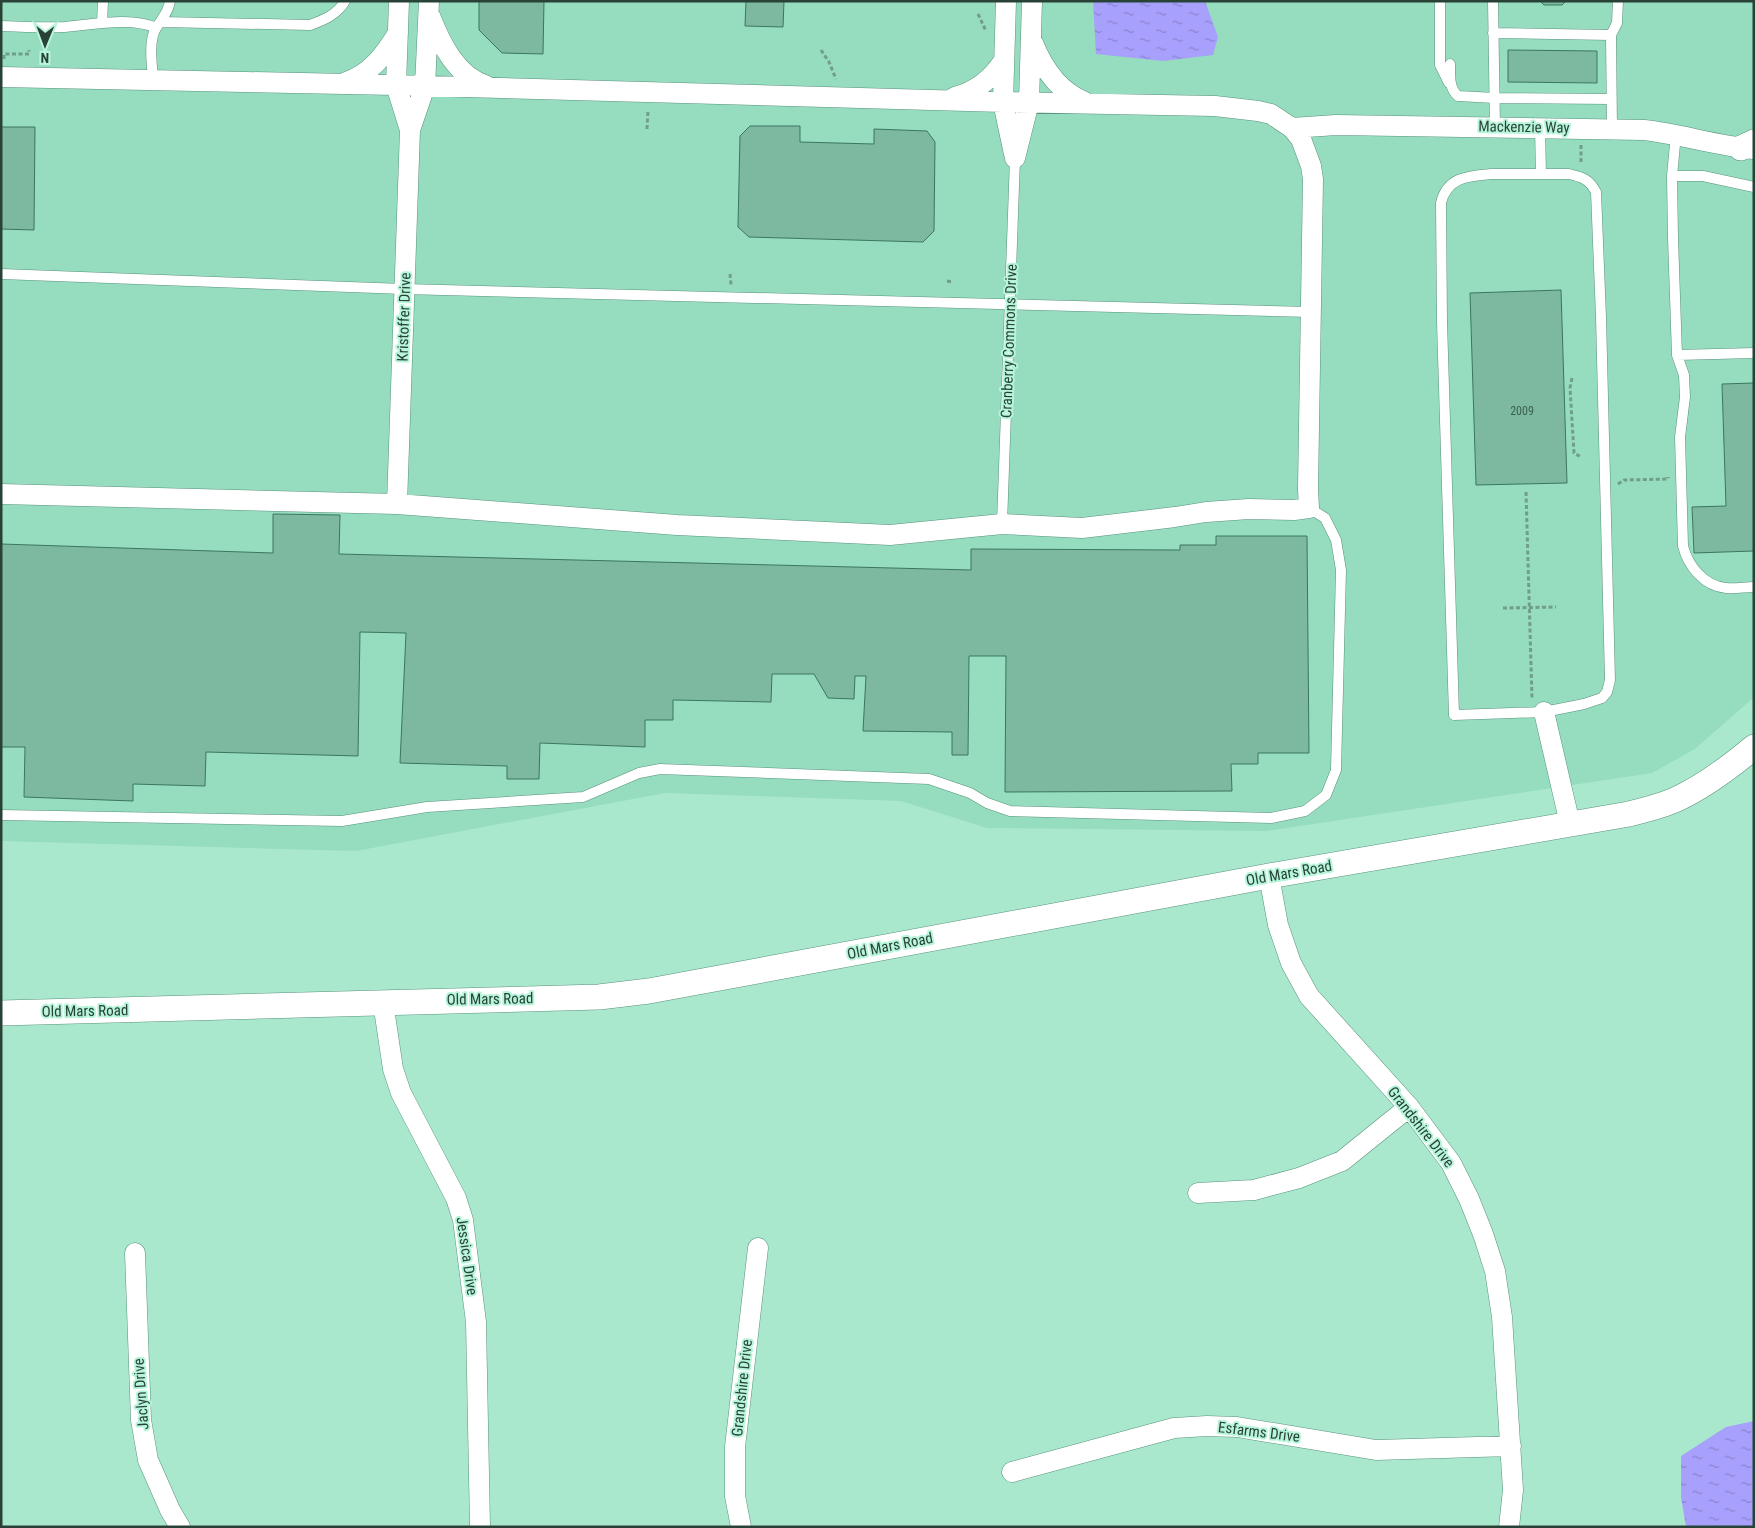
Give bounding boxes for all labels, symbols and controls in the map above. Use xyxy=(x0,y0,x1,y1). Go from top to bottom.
north arrow xyxy=(20,20,70,70)
text: N xyxy=(40,50,49,66)
street label: Mackenzie Way xyxy=(1478,117,1570,137)
street label: Cranberry Commons Drive xyxy=(997,264,1021,418)
street label: Kristoffer Drive xyxy=(393,272,415,362)
house number: 2009 xyxy=(1510,404,1534,418)
street label: Old Mars Road xyxy=(1245,857,1333,889)
street label: Old Mars Road xyxy=(846,929,934,963)
street label: Old Mars Road xyxy=(446,989,534,1009)
street label: Old Mars Road xyxy=(41,1001,129,1021)
street label: Grandshire Drive xyxy=(1384,1083,1458,1171)
street label: Jessica Drive xyxy=(453,1216,481,1296)
street label: Grandshire Drive xyxy=(728,1339,756,1437)
street label: Jaclyn Drive xyxy=(130,1358,152,1430)
street label: Esfarms Drive xyxy=(1217,1418,1301,1446)

